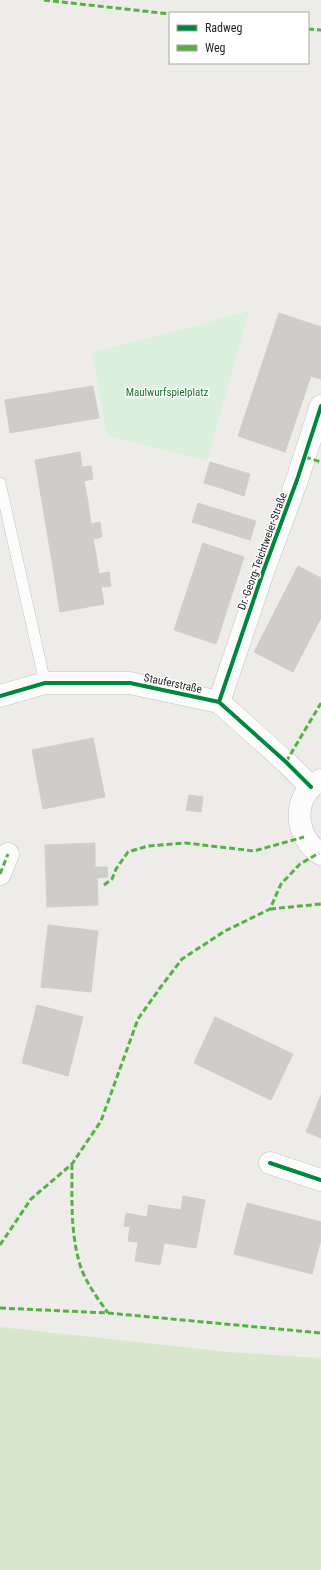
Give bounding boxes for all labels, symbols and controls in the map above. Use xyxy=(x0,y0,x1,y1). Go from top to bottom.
legend xyxy=(169,12,309,64)
text: Radweg xyxy=(205,21,242,35)
text: Weg xyxy=(205,41,226,55)
park label: Maulwurfspielplatz xyxy=(126,386,209,399)
street label: Dr.-Georg-Teichtweier-Straße xyxy=(235,491,290,612)
street label: Stauferstraße xyxy=(143,671,203,696)

